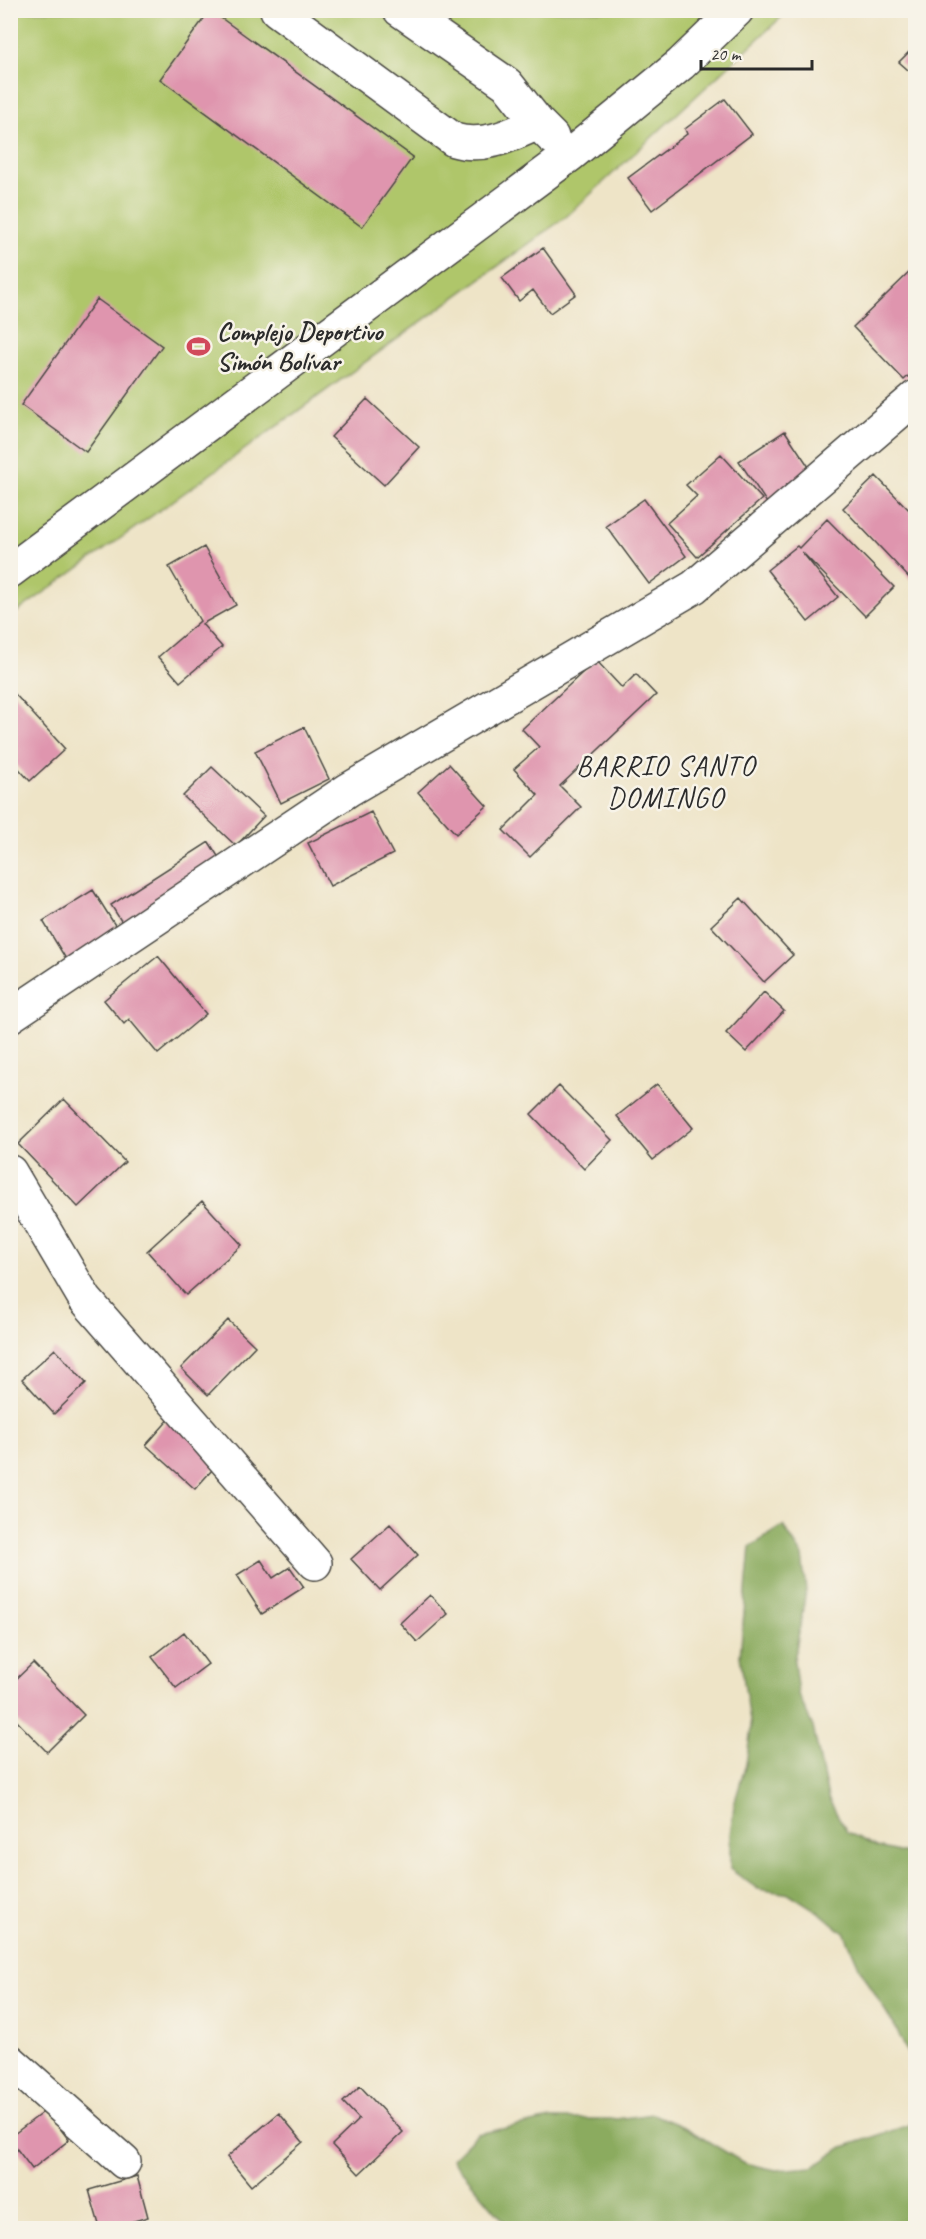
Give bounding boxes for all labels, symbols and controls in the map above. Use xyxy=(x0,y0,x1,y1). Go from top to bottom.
scale bar xyxy=(701,33,812,71)
text: 20 m xyxy=(710,43,743,65)
place label: Complejo Deportivo Simón Bolívar xyxy=(217,315,384,378)
sports icon: Complejo Deportivo Simón Bolívar xyxy=(186,333,212,359)
district label: BARRIO SANTO DOMINGO xyxy=(576,748,757,815)

